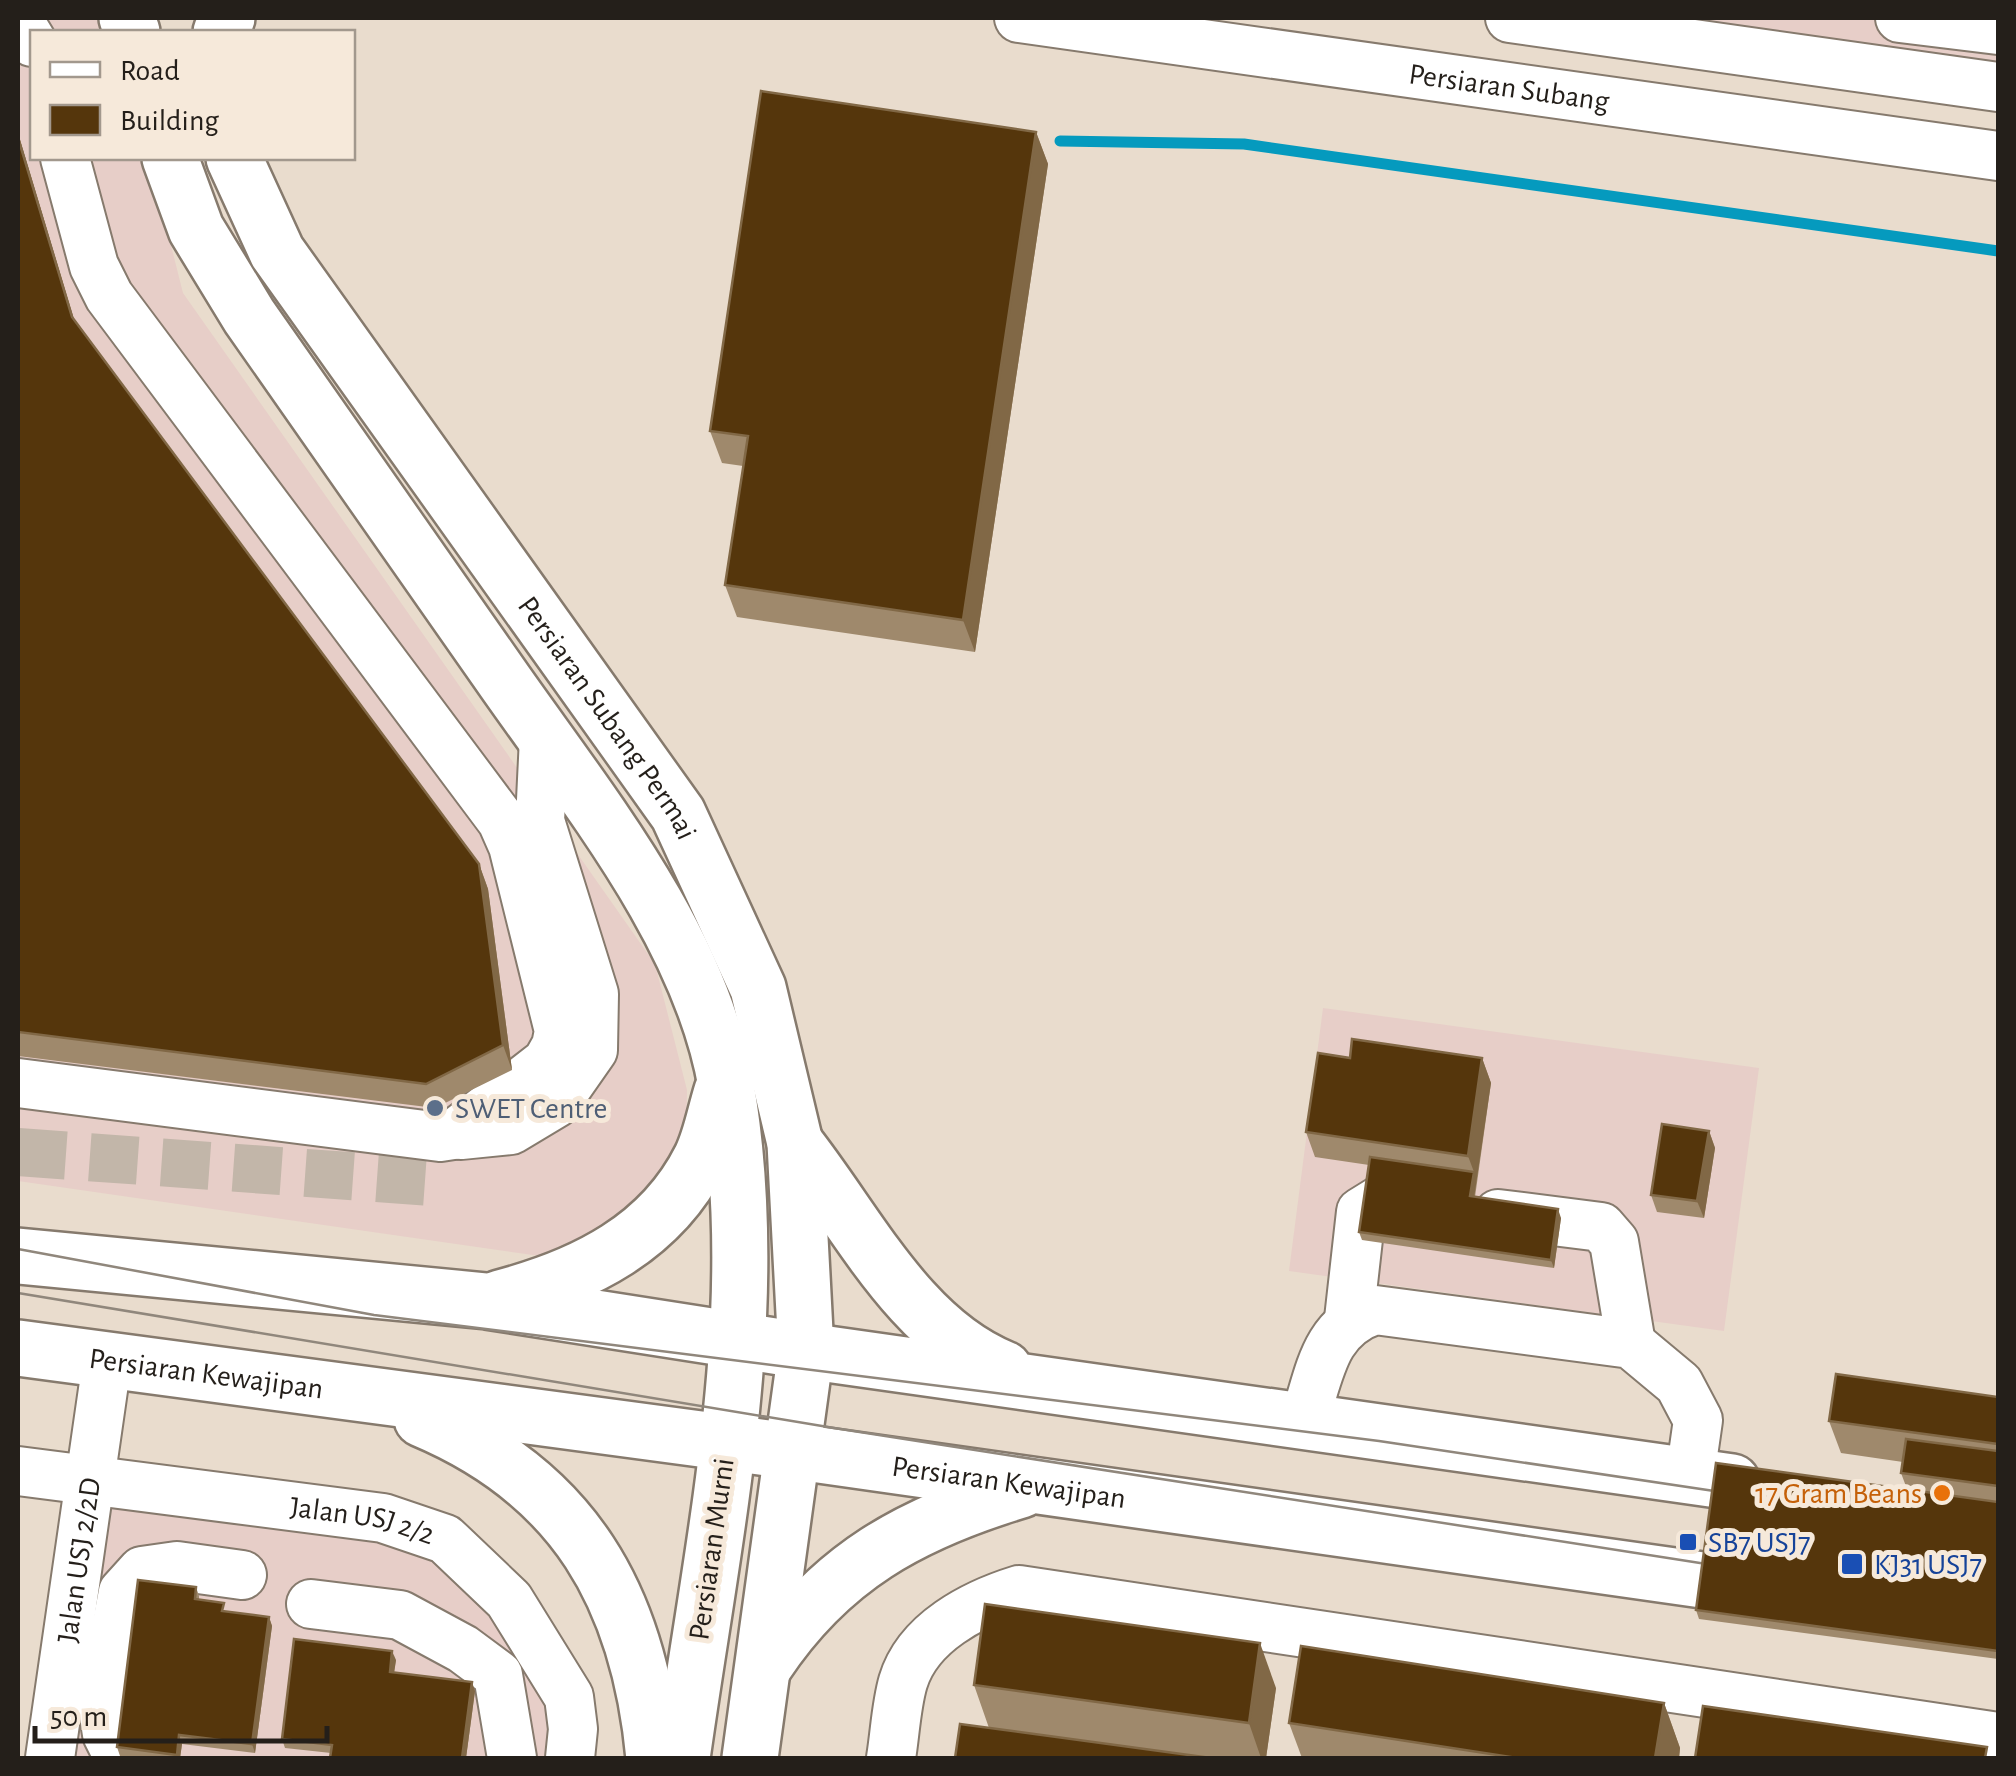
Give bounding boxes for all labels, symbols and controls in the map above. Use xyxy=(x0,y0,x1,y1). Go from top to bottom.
legend xyxy=(30,30,355,160)
text: Road xyxy=(120,56,180,86)
street label: Persiaran Subang xyxy=(1407,59,1611,117)
text: Building xyxy=(120,106,219,136)
street label: Persiaran Subang Permai xyxy=(512,591,702,844)
place label: SWET Centre xyxy=(455,1094,607,1124)
marker: SWET Centre xyxy=(424,1097,446,1119)
street label: Persiaran Kewajipan xyxy=(87,1344,325,1405)
street label: Persiaran Kewajipan xyxy=(890,1451,1128,1514)
street label: Persiaran Murni xyxy=(684,1456,740,1642)
street label: Jalan USJ 2/2D xyxy=(53,1476,106,1645)
place label: 17 Gram Beans xyxy=(1755,1479,1922,1509)
marker: 17 Gram Beans xyxy=(1931,1482,1953,1504)
street label: Jalan USJ 2/2 xyxy=(288,1492,438,1550)
place label: SB7 USJ7 xyxy=(1708,1528,1810,1558)
marker: SB7 USJ7 xyxy=(1677,1531,1699,1553)
place label: KJ31 USJ7 xyxy=(1874,1550,1982,1580)
marker: KJ31 USJ7 xyxy=(1839,1551,1865,1577)
scale bar xyxy=(35,1681,328,1743)
text: 50 m xyxy=(50,1702,107,1732)

